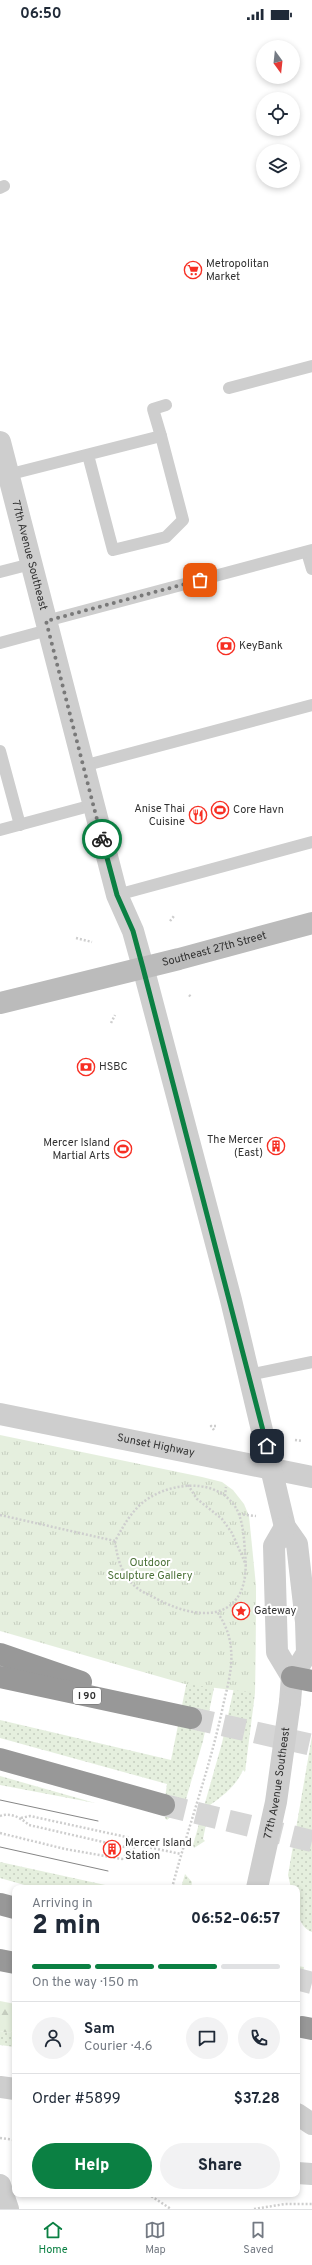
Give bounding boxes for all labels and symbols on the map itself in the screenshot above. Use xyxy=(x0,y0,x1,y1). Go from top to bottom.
north arrow xyxy=(256,40,300,84)
place label: Metropolitan Market xyxy=(206,257,269,284)
supermarket icon: Metropolitan Market xyxy=(183,260,203,280)
street label: 77th Avenue Southeast xyxy=(8,499,50,612)
pin xyxy=(183,563,217,597)
bank icon: KeyBank xyxy=(216,636,236,656)
place label: KeyBank xyxy=(239,639,283,653)
sports icon: Core Havn xyxy=(210,800,230,820)
place label: Anise Thai Cuisine xyxy=(134,802,185,829)
place label: Core Havn xyxy=(233,803,284,817)
restaurant icon: Anise Thai Cuisine xyxy=(188,805,208,825)
courier xyxy=(82,819,122,859)
street label: Southeast 27th Street xyxy=(161,929,268,970)
bank icon: HSBC xyxy=(76,1057,96,1077)
place label: HSBC xyxy=(99,1060,128,1074)
place label: The Mercer (East) xyxy=(207,1133,264,1160)
place label: Mercer Island Martial Arts xyxy=(43,1136,110,1163)
building icon: The Mercer (East) xyxy=(266,1136,286,1156)
sports icon: Mercer Island Martial Arts xyxy=(113,1139,133,1159)
pin xyxy=(250,1429,284,1463)
street label: Sunset Highway xyxy=(116,1431,196,1460)
park label: Outdoor Sculpture Gallery xyxy=(108,1556,193,1583)
place icon: Gateway xyxy=(231,1601,251,1621)
place label: Gateway xyxy=(254,1604,297,1618)
road number: I 90 xyxy=(73,1688,101,1704)
street label: 77th Avenue Southeast xyxy=(261,1726,293,1840)
place label: Mercer Island Station xyxy=(125,1836,192,1863)
building icon: Mercer Island Station xyxy=(102,1839,122,1859)

